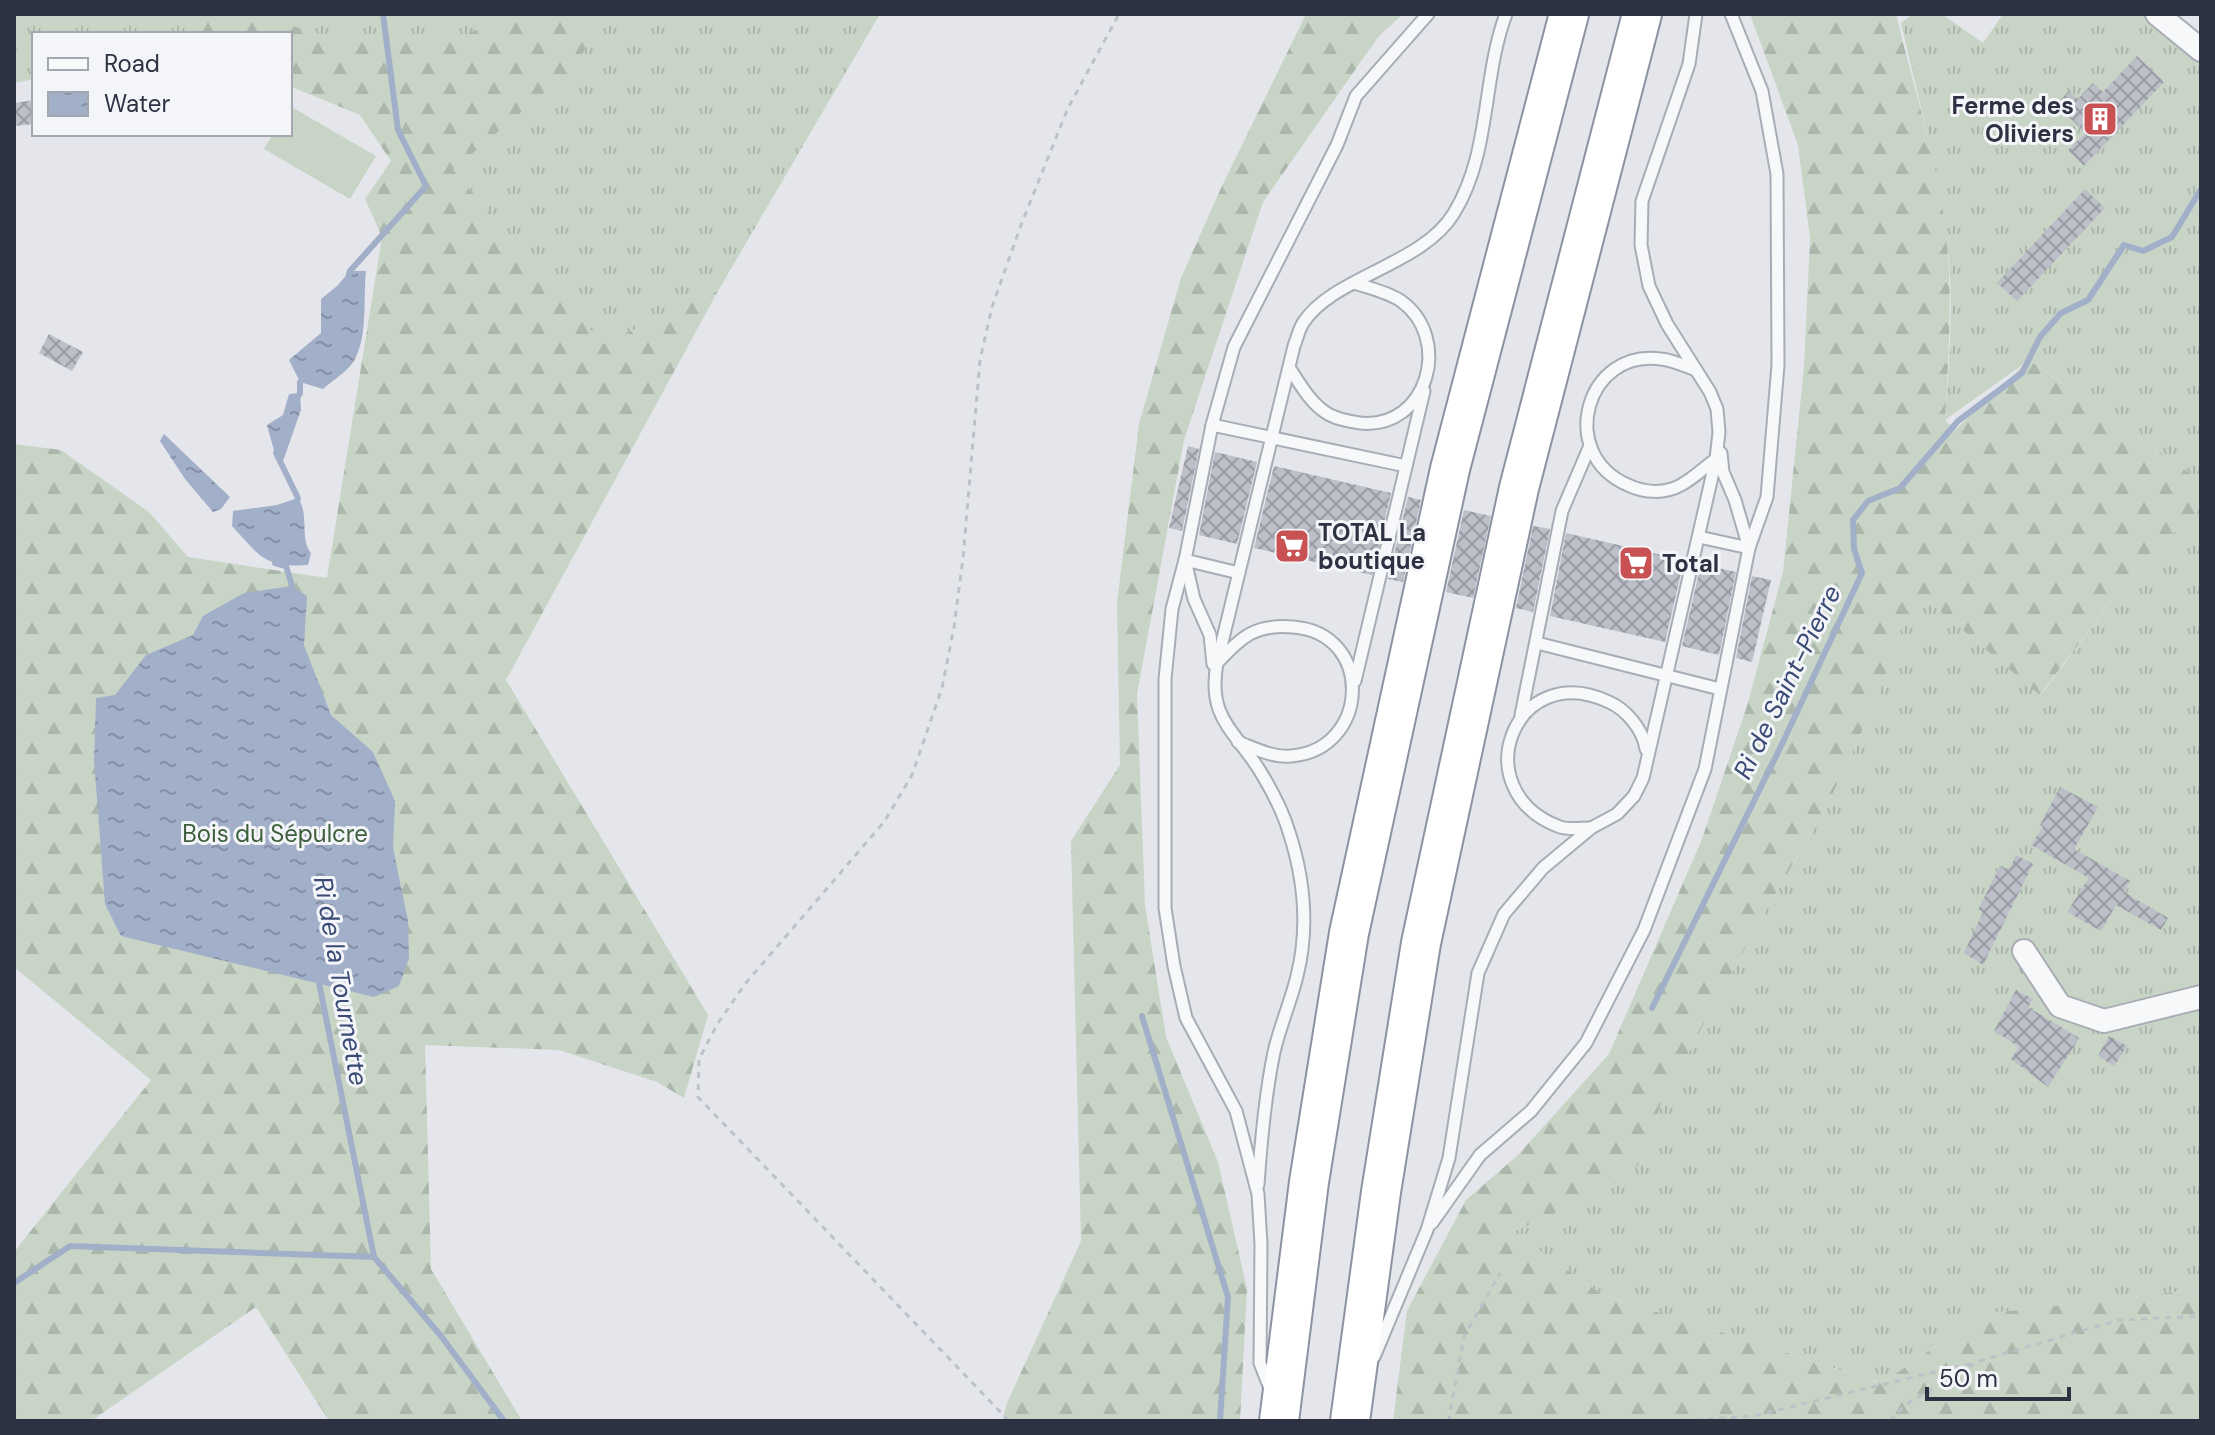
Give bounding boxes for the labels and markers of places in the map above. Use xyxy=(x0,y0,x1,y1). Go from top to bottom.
place label: Ferme des Oliviers xyxy=(1951,90,2074,149)
building icon: Ferme des Oliviers xyxy=(2081,100,2119,138)
place label: TOTAL La boutique xyxy=(1318,517,1426,576)
supermarket icon: TOTAL La boutique xyxy=(1273,527,1311,565)
supermarket icon: Total xyxy=(1617,544,1655,582)
place label: Total xyxy=(1662,548,1719,579)

